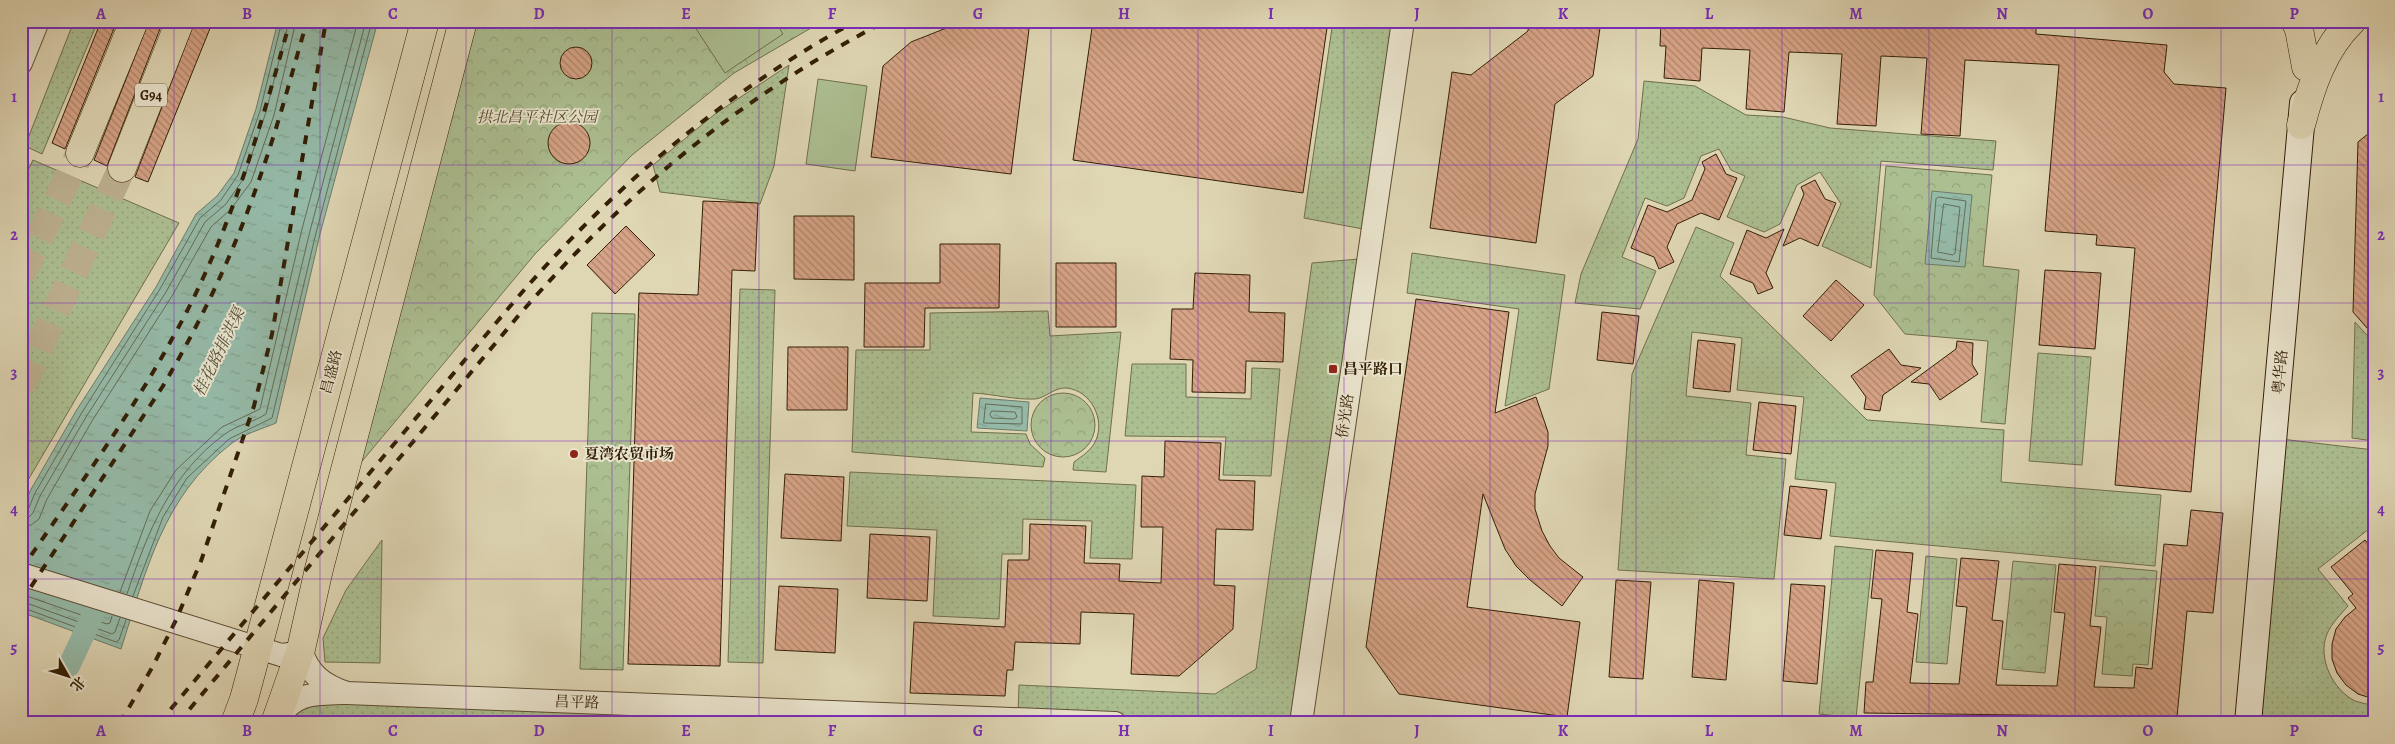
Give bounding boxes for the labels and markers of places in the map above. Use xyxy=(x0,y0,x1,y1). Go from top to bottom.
place label: 昌平路口 xyxy=(1343,359,1403,379)
marker: 昌平路口 xyxy=(1327,363,1339,375)
place label: 夏湾农贸市场 xyxy=(584,444,674,464)
marker: 夏湾农贸市场 xyxy=(568,448,580,460)

